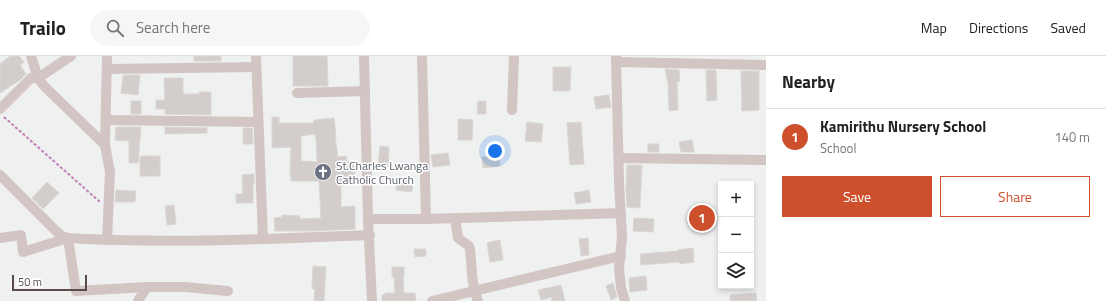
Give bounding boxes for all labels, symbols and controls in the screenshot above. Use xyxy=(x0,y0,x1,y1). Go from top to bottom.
search box xyxy=(90,10,370,46)
text: Trailo xyxy=(20,13,66,42)
text: Search here xyxy=(136,16,210,39)
icon: search xyxy=(104,17,126,39)
text: Map xyxy=(921,17,947,38)
text: Directions xyxy=(969,17,1028,38)
text: Saved xyxy=(1050,17,1086,38)
text: Nearby xyxy=(782,69,835,95)
text: Kamirithu Nursery School xyxy=(820,115,986,138)
text: 1 xyxy=(791,127,799,147)
text: 140 m xyxy=(1054,127,1090,147)
text: School xyxy=(820,138,856,158)
your location xyxy=(485,141,505,161)
place label: St.Charles Lwanga Catholic Church xyxy=(336,156,428,189)
church icon: St.Charles Lwanga Catholic Church xyxy=(313,162,333,182)
button: Save xyxy=(782,176,932,217)
button: Share xyxy=(940,176,1090,217)
map controls xyxy=(718,181,754,289)
button: + xyxy=(718,181,754,217)
pin: 1 xyxy=(689,203,715,233)
button: − xyxy=(718,217,754,253)
button: layers xyxy=(718,253,754,289)
scale bar xyxy=(12,273,87,292)
text: 50 m xyxy=(18,274,42,290)

